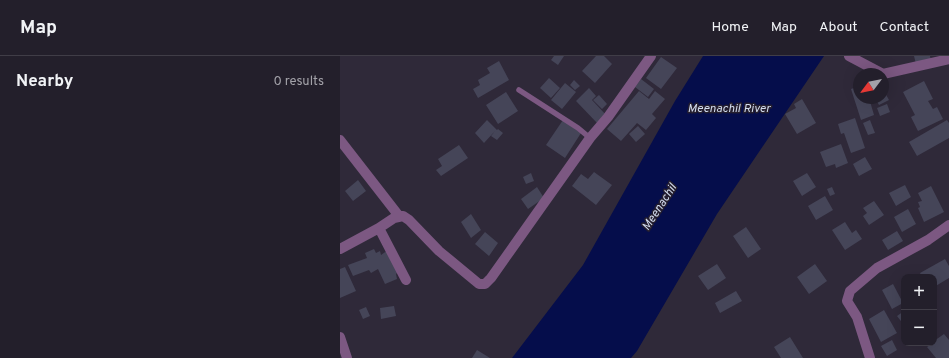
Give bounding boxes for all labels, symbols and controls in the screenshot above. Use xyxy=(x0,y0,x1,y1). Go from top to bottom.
text: Map xyxy=(20,16,57,40)
text: Home xyxy=(712,19,749,36)
text: Map xyxy=(771,19,797,36)
text: About xyxy=(819,19,858,36)
text: Contact xyxy=(880,19,929,36)
north arrow xyxy=(853,68,889,104)
text: Nearby xyxy=(16,71,73,93)
text: 0 results xyxy=(273,74,324,90)
water label: Meenachil River xyxy=(688,101,772,117)
water label: Meenachil xyxy=(639,180,681,234)
map controls xyxy=(901,274,937,346)
button: + xyxy=(901,274,937,310)
button: − xyxy=(901,310,937,346)

